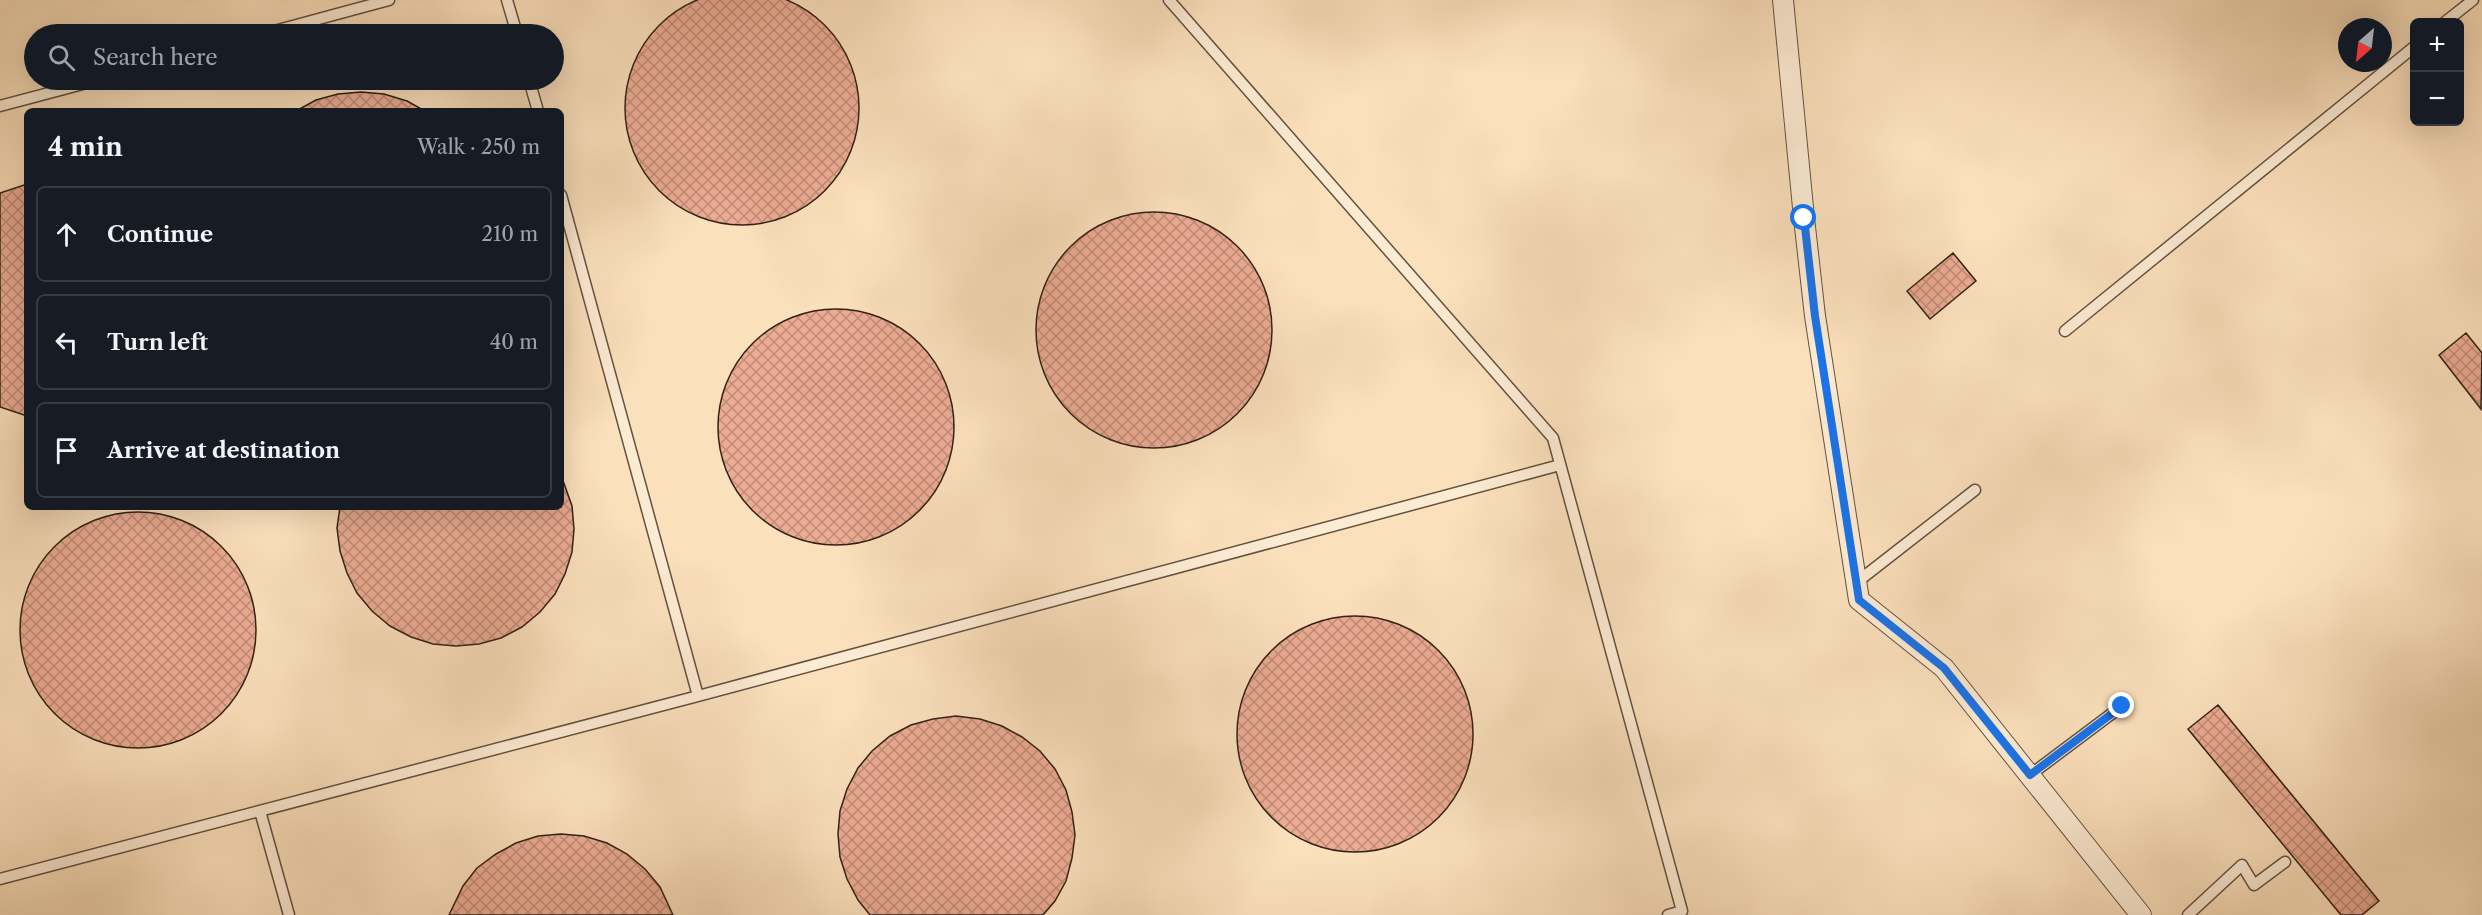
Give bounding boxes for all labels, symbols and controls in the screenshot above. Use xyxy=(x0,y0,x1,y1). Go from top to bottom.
north arrow xyxy=(2338,18,2392,72)
map controls xyxy=(2410,18,2464,126)
button: + xyxy=(2410,18,2464,72)
search box xyxy=(24,24,564,90)
icon: search xyxy=(45,41,78,74)
text: Search here xyxy=(93,44,218,71)
button: − xyxy=(2410,72,2464,126)
text: 4 min xyxy=(48,131,123,163)
text: Walk · 250 m xyxy=(417,135,540,159)
route start xyxy=(1790,204,1816,230)
icon: ahead xyxy=(50,218,83,251)
text: Continue xyxy=(107,221,213,248)
text: 210 m xyxy=(481,222,538,246)
icon: left xyxy=(50,326,83,359)
text: Turn left xyxy=(107,329,208,356)
text: 40 m xyxy=(490,330,538,354)
icon: arrive xyxy=(50,434,83,467)
text: Arrive at destination xyxy=(107,437,340,464)
route end xyxy=(2108,692,2134,718)

